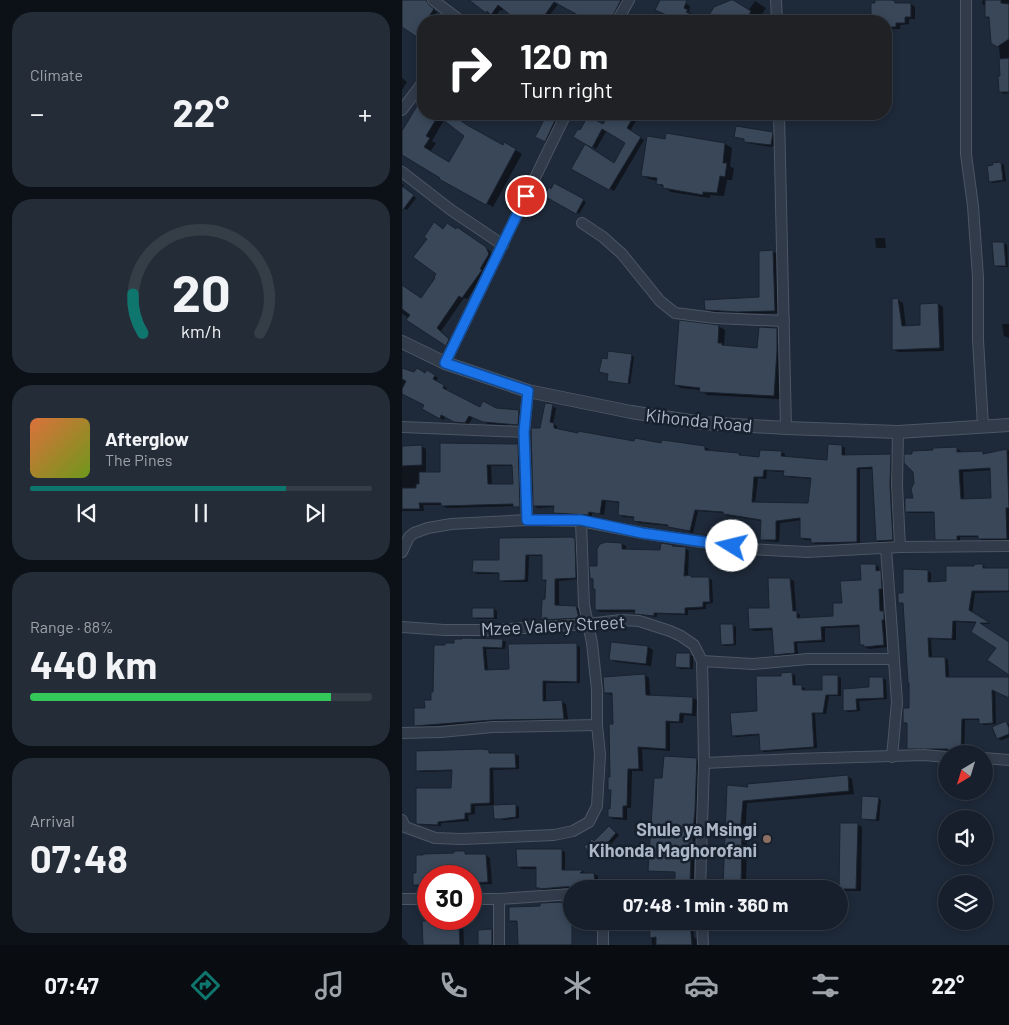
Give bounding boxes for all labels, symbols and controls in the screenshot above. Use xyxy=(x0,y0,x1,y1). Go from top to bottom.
text: 120 m xyxy=(520,34,608,76)
icon: right xyxy=(437,35,502,100)
text: Climate xyxy=(30,65,83,84)
text: Turn right xyxy=(520,76,613,102)
text: 22° xyxy=(173,89,229,135)
text: − xyxy=(30,96,44,130)
text: + xyxy=(358,96,372,130)
pin xyxy=(505,175,547,217)
icon: arrive xyxy=(512,182,540,210)
text: 20 xyxy=(172,260,230,322)
text: km/h xyxy=(181,320,221,342)
street label: Kihonda Road xyxy=(645,403,753,437)
text: Afterglow xyxy=(105,427,189,450)
text: The Pines xyxy=(105,450,173,469)
icon: previous xyxy=(73,499,101,527)
icon: pause xyxy=(187,499,215,527)
icon: next xyxy=(301,499,329,527)
position arrow xyxy=(705,519,757,571)
street label: Mzee Valery Street xyxy=(480,610,626,640)
text: Range · 88% xyxy=(30,617,114,636)
text: 440 km xyxy=(30,641,157,687)
north arrow xyxy=(938,745,993,800)
map controls xyxy=(938,745,993,930)
button: sound xyxy=(938,810,993,865)
text: Arrival xyxy=(30,811,75,830)
place label: Shule ya Msingi Kihonda Maghorofani xyxy=(589,818,757,861)
marker: Shule ya Msingi Kihonda Maghorofani xyxy=(761,833,773,845)
text: 07:48 xyxy=(30,835,128,881)
speed limit sign: 30 xyxy=(417,865,482,930)
button: layers xyxy=(938,875,993,930)
text: 07:48 · 1 min · 360 m xyxy=(623,893,788,916)
icon: directions xyxy=(188,968,223,1003)
icon: music xyxy=(312,968,347,1003)
icon: phone xyxy=(436,968,471,1003)
icon: climate xyxy=(560,968,595,1003)
icon: car xyxy=(684,968,719,1003)
icon: filters xyxy=(808,968,843,1003)
text: 07:47 xyxy=(44,972,99,998)
text: 22° xyxy=(931,972,964,998)

